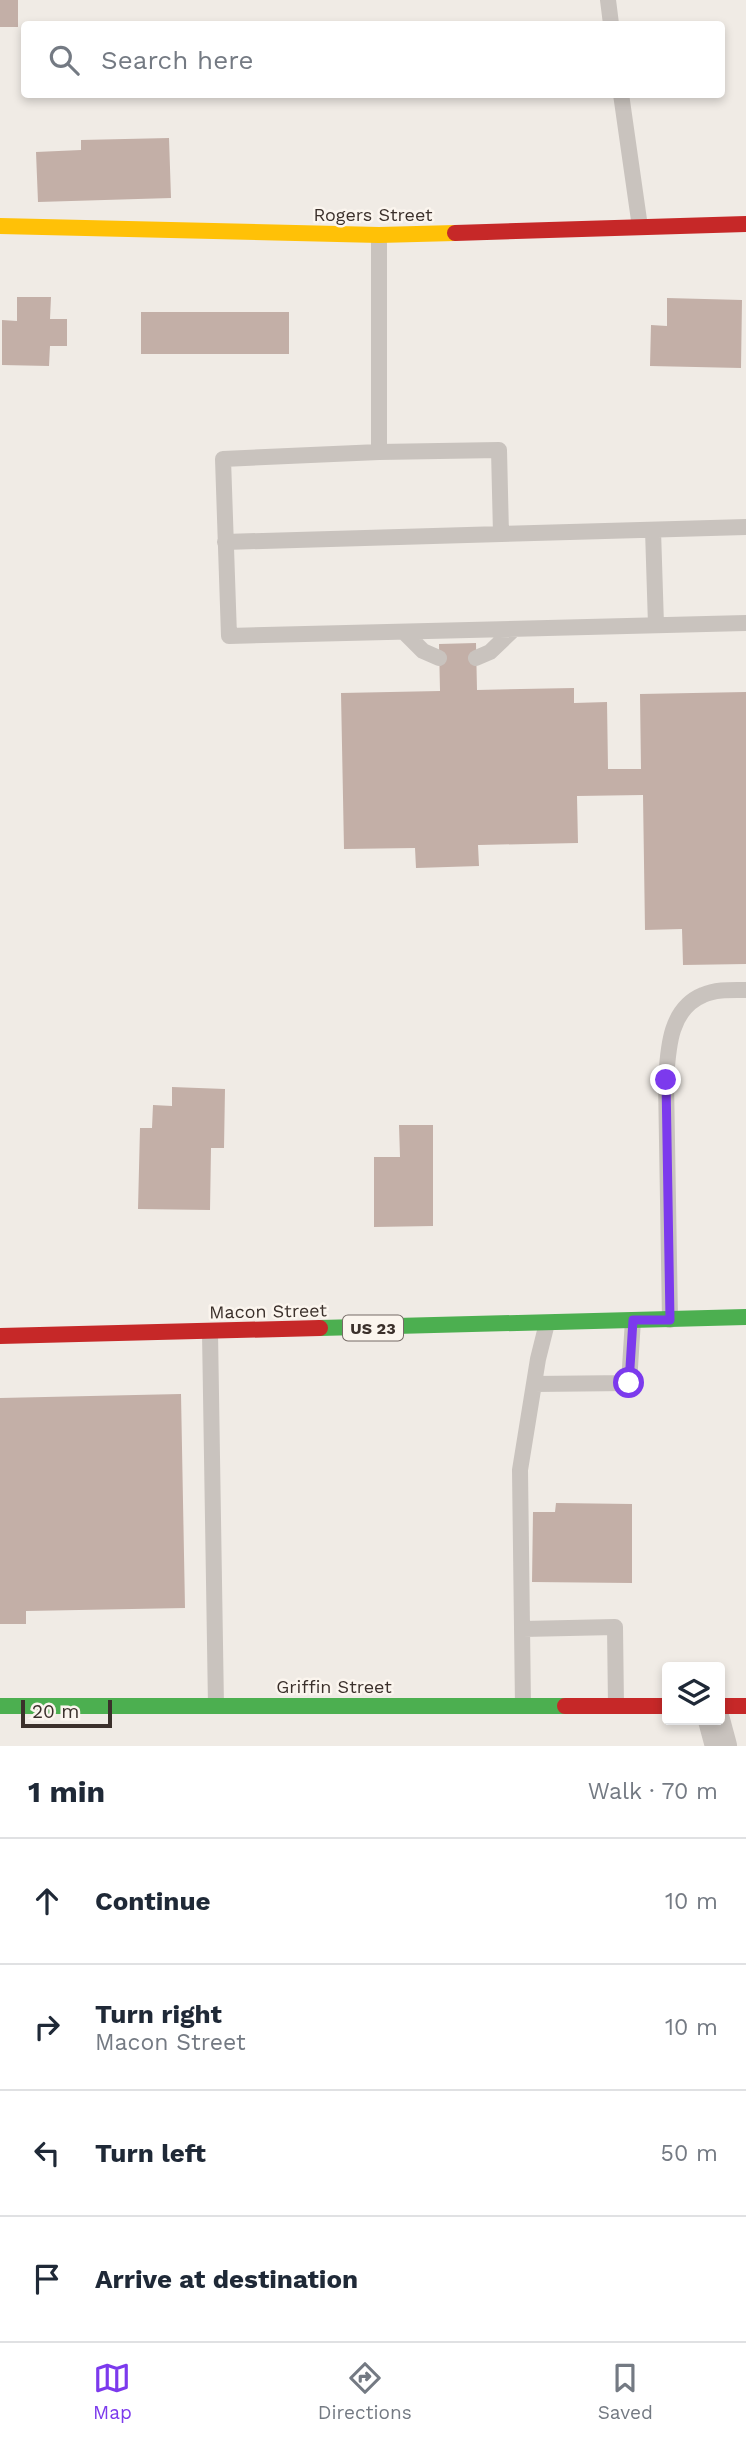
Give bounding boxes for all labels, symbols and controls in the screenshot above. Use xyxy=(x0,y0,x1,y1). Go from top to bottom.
search box xyxy=(21,21,725,98)
icon: search xyxy=(45,41,83,79)
text: Search here xyxy=(101,45,253,75)
street label: Rogers Street xyxy=(313,204,433,225)
route end xyxy=(650,1064,681,1095)
street label: Macon Street xyxy=(209,1299,328,1323)
road number: US 23 xyxy=(343,1316,403,1340)
route start xyxy=(613,1367,644,1398)
map controls xyxy=(662,1662,725,1725)
button: layers xyxy=(662,1662,725,1725)
street label: Griffin Street xyxy=(276,1676,392,1697)
scale bar xyxy=(21,1697,112,1729)
text: 20 m xyxy=(32,1700,79,1723)
text: 1 min xyxy=(28,1774,105,1809)
text: Walk · 70 m xyxy=(588,1778,718,1805)
icon: ahead xyxy=(28,1882,66,1920)
text: Continue xyxy=(95,1886,211,1916)
text: 10 m xyxy=(665,1888,718,1915)
text: Turn right xyxy=(95,1999,222,2029)
icon: right xyxy=(28,2008,66,2046)
text: 10 m xyxy=(665,2014,718,2041)
text: Macon Street xyxy=(95,2029,246,2056)
icon: left xyxy=(28,2134,66,2172)
text: Turn left xyxy=(95,2138,206,2168)
text: 50 m xyxy=(661,2140,718,2167)
icon: arrive xyxy=(28,2260,66,2298)
text: Arrive at destination xyxy=(95,2264,358,2294)
tab: Map xyxy=(93,2359,132,2424)
tab: Directions xyxy=(318,2359,412,2424)
tab: Saved xyxy=(598,2359,653,2424)

